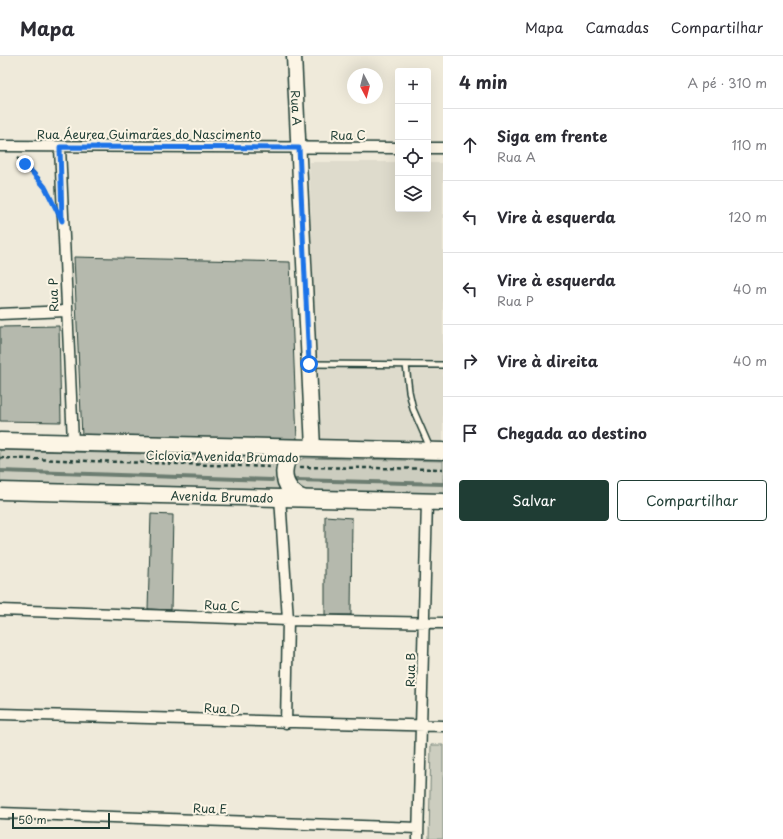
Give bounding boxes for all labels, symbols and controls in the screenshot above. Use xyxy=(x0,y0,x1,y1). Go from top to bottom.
text: Mapa xyxy=(20,14,75,42)
text: Mapa xyxy=(525,17,563,38)
text: Camadas xyxy=(585,17,649,38)
text: Compartilhar xyxy=(671,17,763,38)
north arrow xyxy=(347,68,383,104)
map controls xyxy=(395,68,431,212)
button: + xyxy=(395,68,431,104)
text: 4 min xyxy=(459,69,507,95)
text: A pé · 310 m xyxy=(688,73,767,92)
street label: Rua A xyxy=(287,90,306,126)
button: − xyxy=(395,104,431,140)
text: Siga em frente xyxy=(497,124,607,147)
street label: Rua Áeurea Guimarães do Nascimento xyxy=(37,125,261,143)
street label: Rua C xyxy=(330,126,366,144)
icon: ahead xyxy=(459,134,481,156)
text: 110 m xyxy=(732,135,767,154)
button: locate xyxy=(395,140,431,176)
text: Rua A xyxy=(497,147,536,166)
route end xyxy=(16,155,34,173)
button: layers xyxy=(395,176,431,212)
text: Vire à esquerda xyxy=(497,205,616,228)
icon: left xyxy=(459,206,481,228)
text: 120 m xyxy=(728,207,767,226)
text: Vire à esquerda xyxy=(497,268,616,291)
street label: Rua P xyxy=(43,278,63,312)
icon: left xyxy=(459,278,481,300)
text: 40 m xyxy=(733,279,767,298)
text: Rua P xyxy=(497,291,534,310)
text: Vire à direita xyxy=(497,349,598,372)
icon: right xyxy=(459,350,481,372)
text: 40 m xyxy=(733,351,767,370)
route start xyxy=(300,355,318,373)
text: Chegada ao destino xyxy=(497,421,647,444)
icon: arrive xyxy=(459,422,481,444)
street label: Ciclovia Avenida Brumado xyxy=(145,446,299,466)
button: Salvar xyxy=(459,480,609,521)
button: Compartilhar xyxy=(617,480,767,521)
street label: Avenida Brumado xyxy=(170,486,274,507)
street label: Rua C xyxy=(204,595,240,615)
street label: Rua B xyxy=(401,653,419,687)
street label: Rua D xyxy=(204,698,240,718)
street label: Rua E xyxy=(193,798,227,818)
scale bar xyxy=(12,811,110,830)
text: 50 m xyxy=(18,811,47,828)

